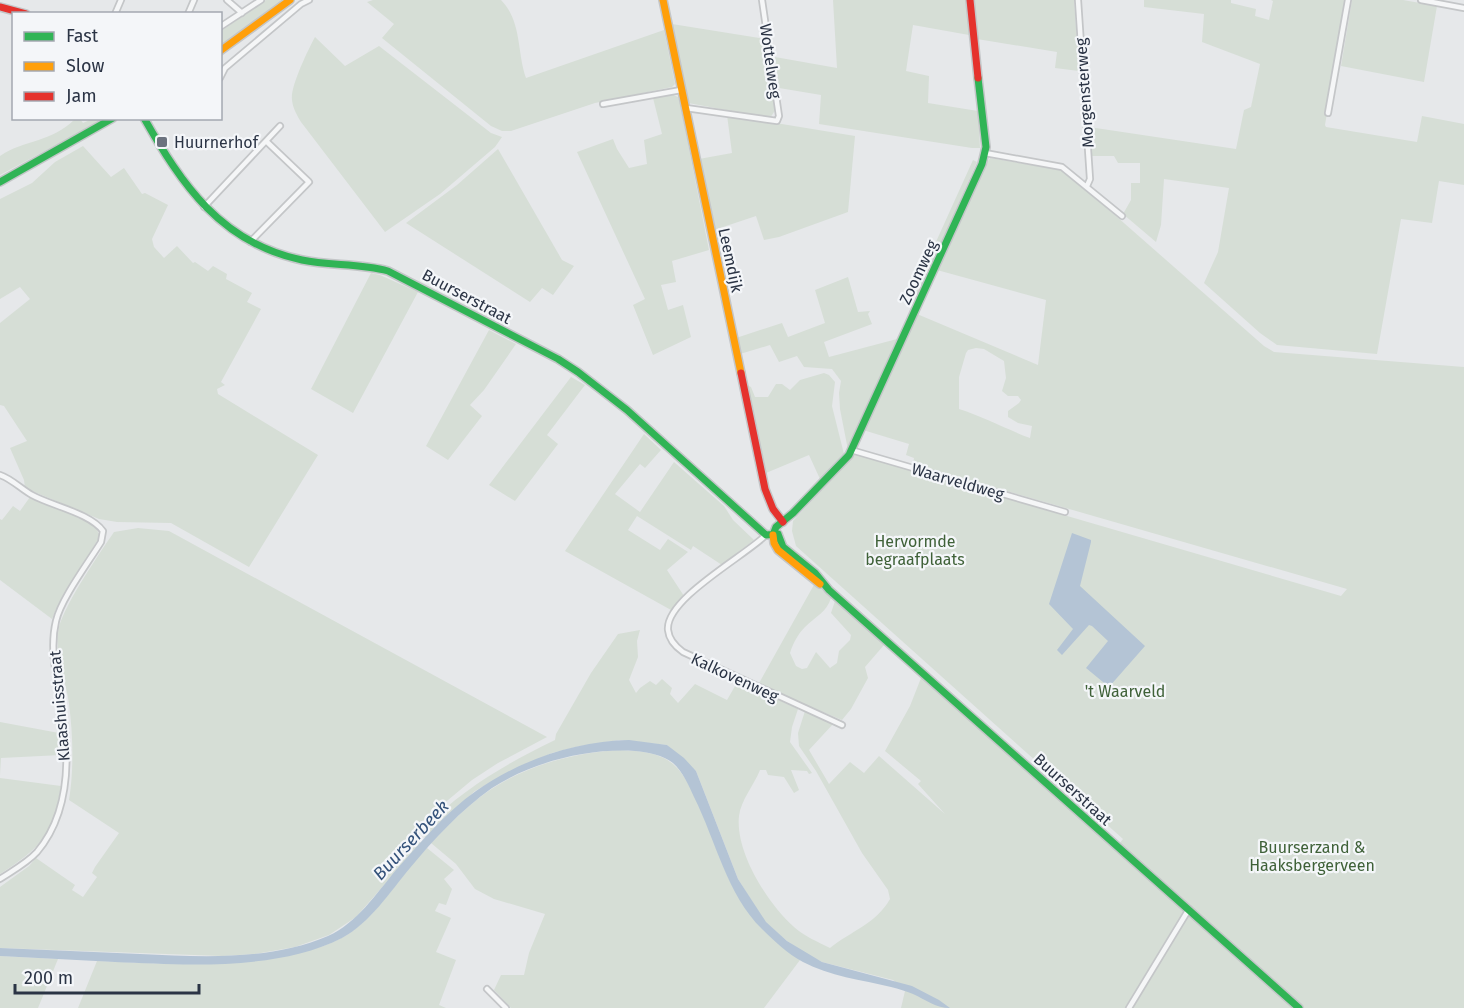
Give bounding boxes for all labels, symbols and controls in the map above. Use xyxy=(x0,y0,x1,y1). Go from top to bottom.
legend xyxy=(12,12,222,120)
street label: Wottelweg xyxy=(756,22,785,101)
text: Fast xyxy=(66,25,99,47)
street label: Morgensterweg xyxy=(1071,37,1098,149)
text: Slow xyxy=(66,55,105,77)
text: Jam xyxy=(66,85,97,107)
place label: Huurnerhof xyxy=(174,133,260,152)
marker: Huurnerhof xyxy=(155,135,169,149)
street label: Leemdijk xyxy=(714,226,747,295)
street label: Zoomweg xyxy=(895,236,942,307)
street label: Buurserstraat xyxy=(419,265,515,328)
street label: Waarveldweg xyxy=(909,459,1007,504)
park label: Hervormde begraafplaats xyxy=(865,532,965,569)
street label: Kalkovenweg xyxy=(688,649,782,706)
street label: Klaashuisstraat xyxy=(45,650,74,762)
park label: 't Waarveld xyxy=(1085,682,1165,701)
street label: Buurserstraat xyxy=(1030,749,1116,829)
water label: Buurserbeek xyxy=(368,795,454,885)
park label: Buurserzand & Haaksbergerveen xyxy=(1249,838,1375,875)
scale bar xyxy=(15,957,200,995)
text: 200 m xyxy=(24,967,73,989)

